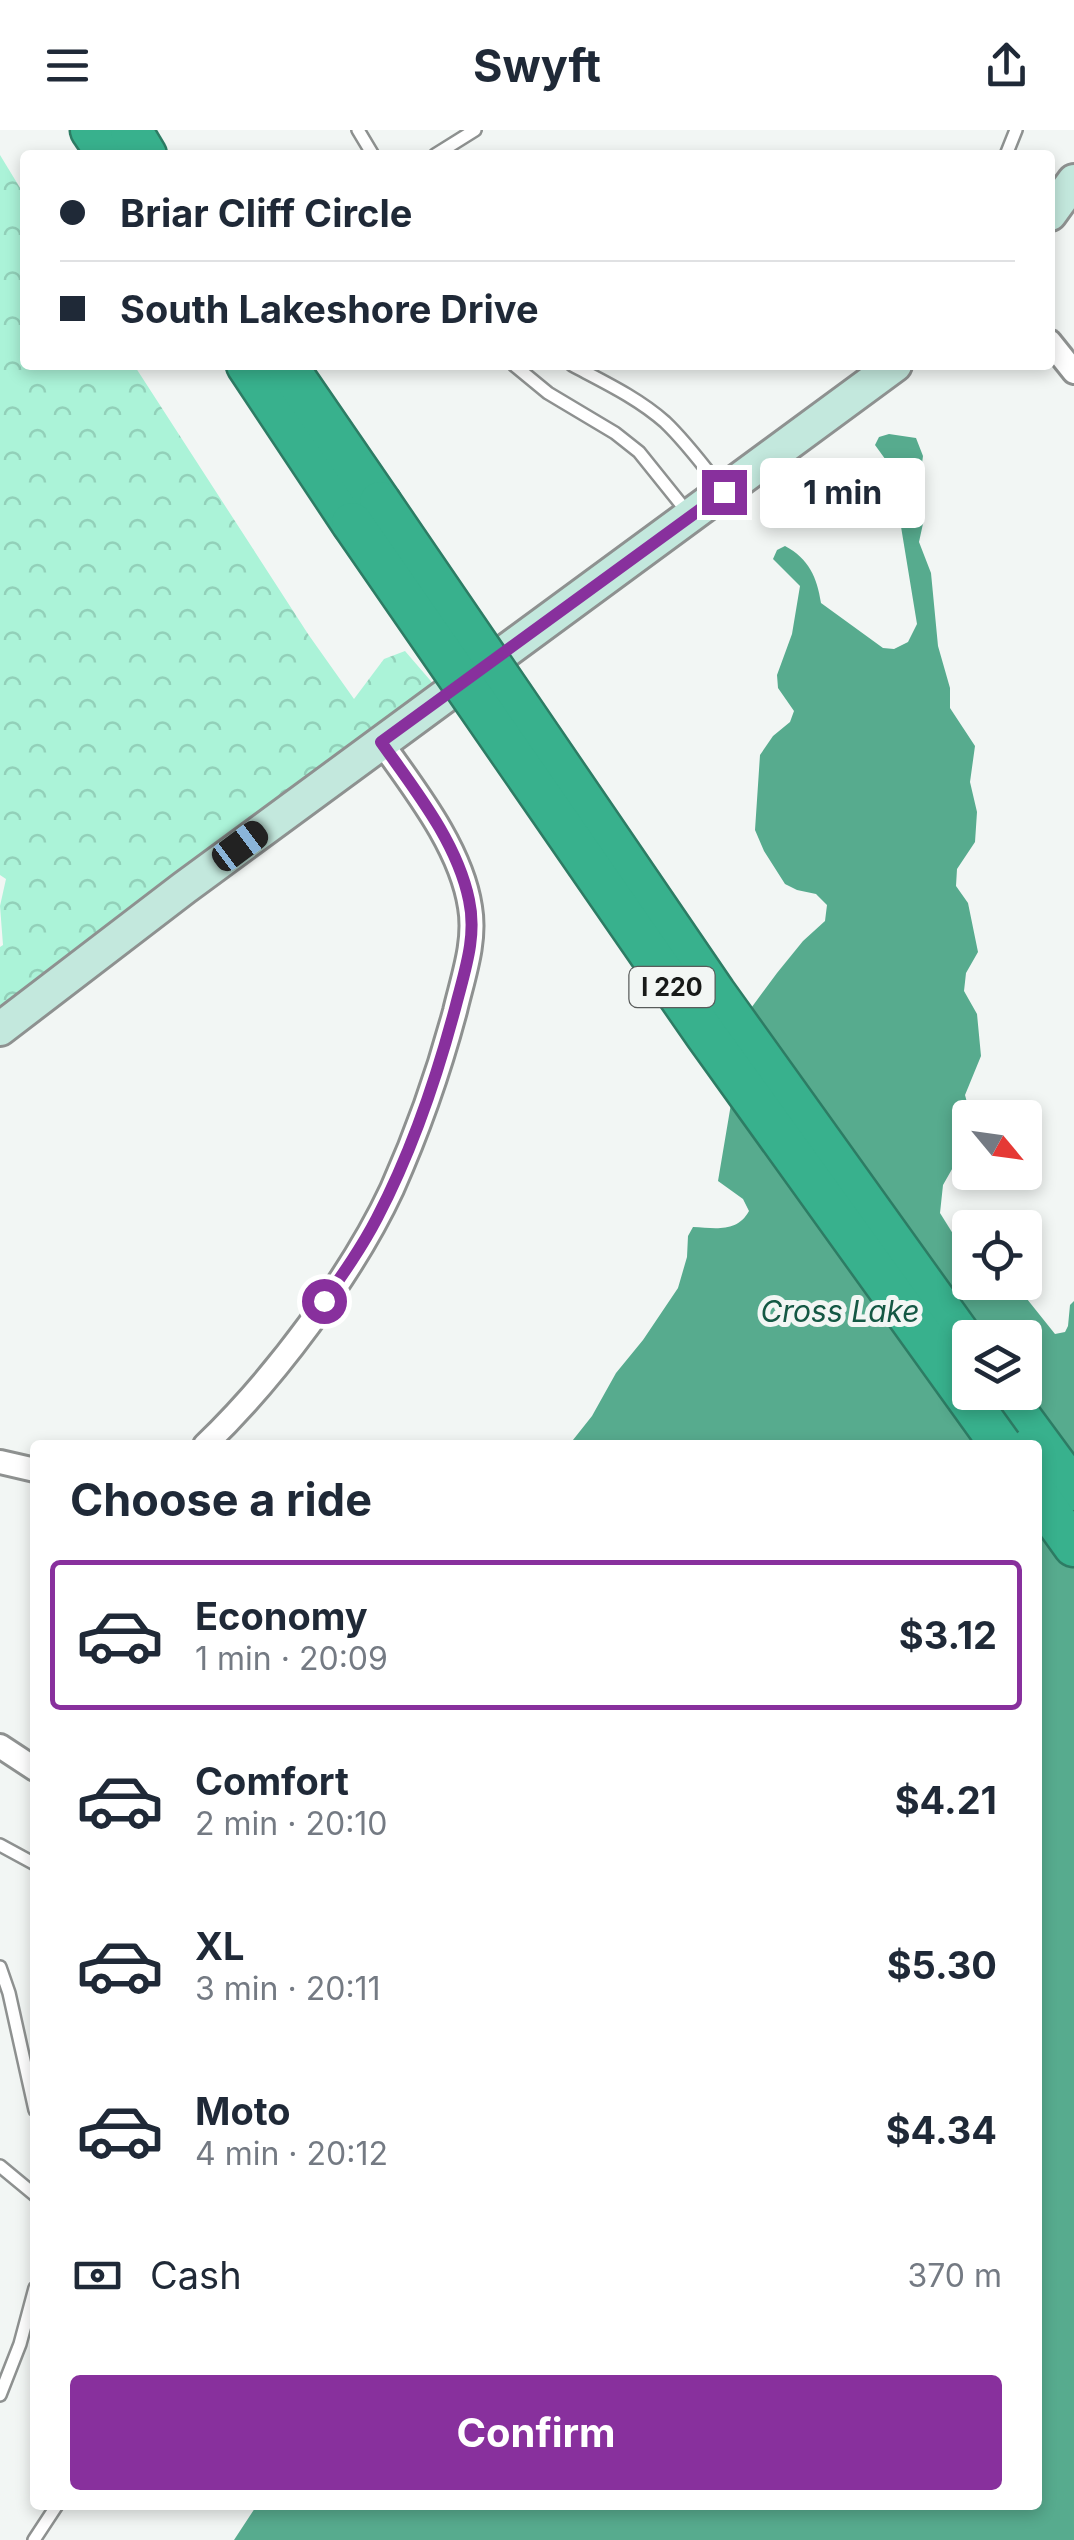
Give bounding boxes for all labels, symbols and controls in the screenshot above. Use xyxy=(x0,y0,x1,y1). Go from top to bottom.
icon: menu xyxy=(40,38,95,93)
text: Swyft xyxy=(473,38,601,93)
icon: share xyxy=(979,38,1034,93)
text: Briar Cliff Circle xyxy=(120,190,412,236)
text: South Lakeshore Drive xyxy=(120,286,539,332)
callout: 1 min xyxy=(759,457,924,527)
route end xyxy=(702,470,747,515)
text: 1 min xyxy=(803,473,882,512)
car xyxy=(207,816,273,876)
road number: I 220 xyxy=(630,967,714,1007)
north arrow xyxy=(952,1100,1042,1190)
map controls xyxy=(952,1100,1042,1410)
button: locate xyxy=(952,1210,1042,1300)
route start xyxy=(302,1279,347,1324)
water label: Cross Lake xyxy=(760,1293,920,1329)
button: layers xyxy=(952,1320,1042,1410)
text: Choose a ride xyxy=(70,1472,372,1527)
icon: car xyxy=(75,1590,165,1680)
text: Economy xyxy=(195,1593,368,1639)
text: $3.12 xyxy=(899,1612,997,1658)
text: 1 min · 20:09 xyxy=(195,1639,388,1678)
icon: car xyxy=(75,1755,165,1845)
text: Comfort xyxy=(195,1758,349,1804)
text: $4.21 xyxy=(895,1777,997,1823)
text: 2 min · 20:10 xyxy=(195,1804,388,1843)
icon: car xyxy=(75,1920,165,2010)
text: XL xyxy=(195,1923,245,1969)
text: $5.30 xyxy=(887,1942,997,1988)
text: 3 min · 20:11 xyxy=(195,1969,381,2008)
icon: car xyxy=(75,2085,165,2175)
text: Moto xyxy=(195,2088,291,2134)
text: $4.34 xyxy=(886,2107,997,2153)
text: 4 min · 20:12 xyxy=(195,2134,388,2173)
icon: cash xyxy=(70,2248,125,2303)
text: Cash xyxy=(150,2252,242,2298)
text: 370 m xyxy=(907,2256,1002,2295)
button: Confirm xyxy=(70,2375,1002,2490)

